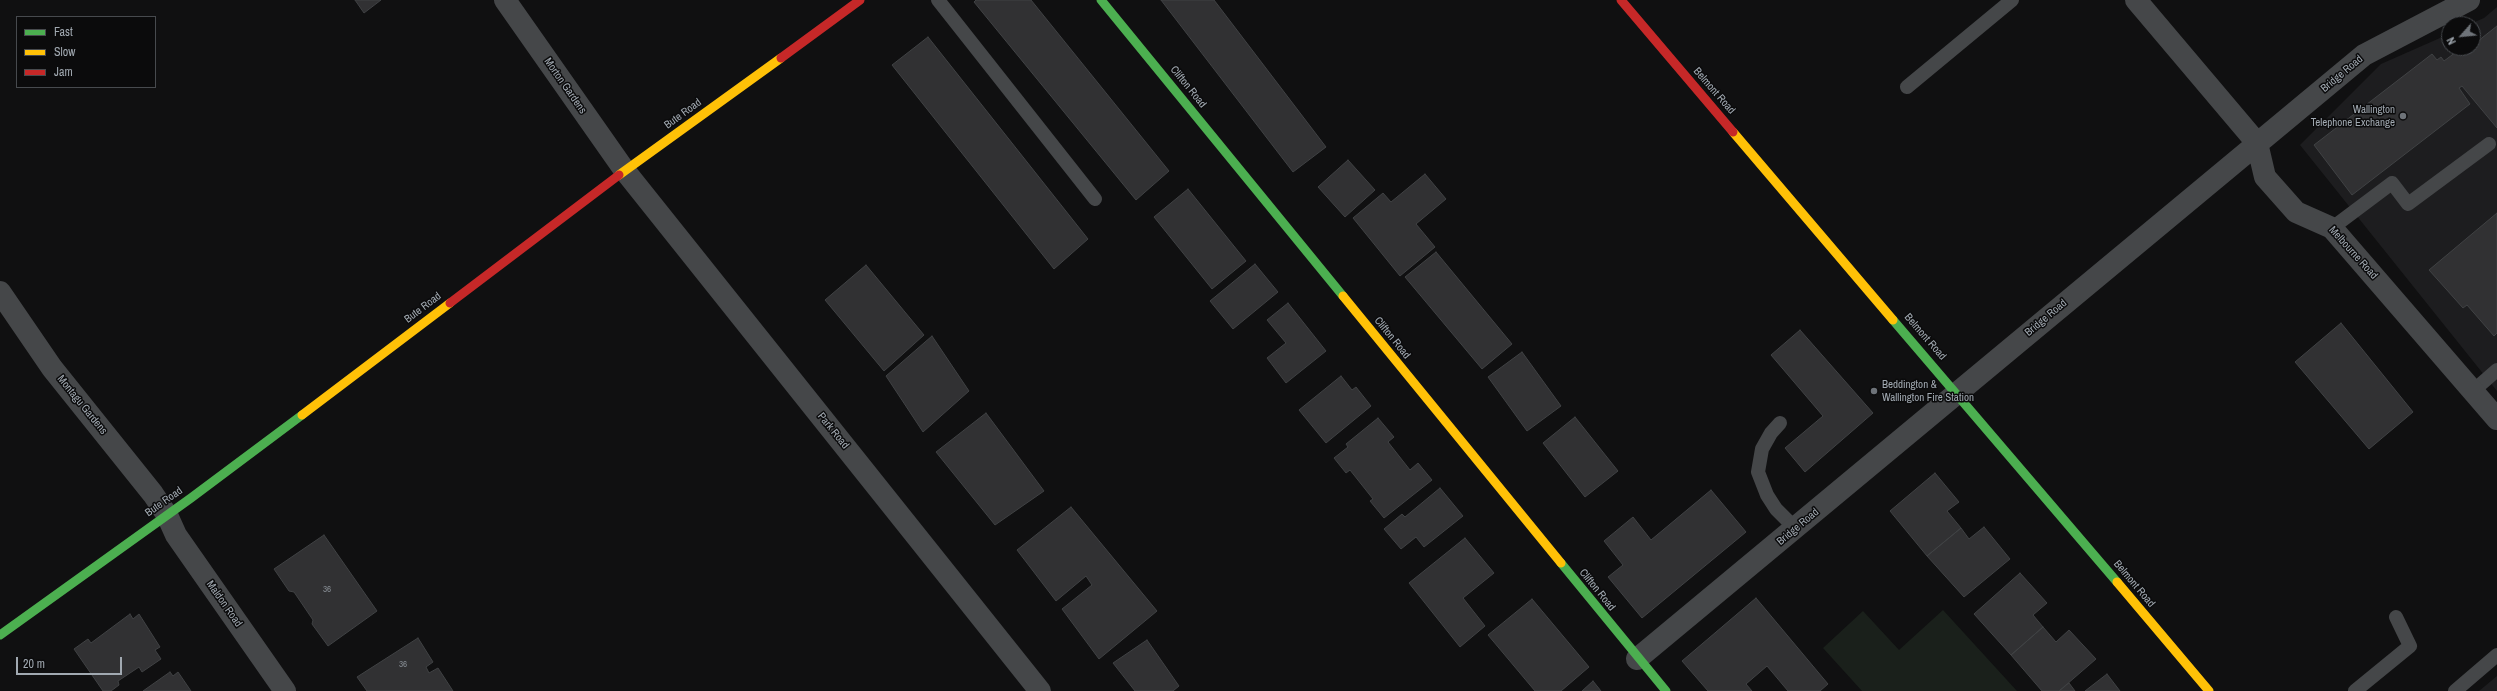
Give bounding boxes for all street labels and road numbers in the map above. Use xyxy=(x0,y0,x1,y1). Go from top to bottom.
street label: Bridge Road xyxy=(2318,53,2366,95)
street label: Morton Gardens xyxy=(541,56,589,116)
street label: Clifton Road xyxy=(1167,63,1209,111)
street label: Belmont Road xyxy=(1690,65,1738,117)
street label: Bute Road xyxy=(662,96,704,132)
street label: Melbourne Road xyxy=(2326,224,2380,282)
street label: Bute Road xyxy=(402,290,444,326)
street label: Bridge Road xyxy=(2022,297,2070,339)
street label: Belmont Road xyxy=(1901,311,1949,363)
street label: Clifton Road xyxy=(1371,314,1413,362)
street label: Montagu Gardens xyxy=(54,373,110,437)
street label: Park Road xyxy=(814,410,852,452)
street label: Bute Road xyxy=(143,484,185,520)
street label: Bridge Road xyxy=(1774,506,1822,548)
street label: Belmont Road xyxy=(2111,558,2157,610)
street label: Clifton Road xyxy=(1576,566,1618,614)
street label: Maldon Road xyxy=(203,578,245,630)

